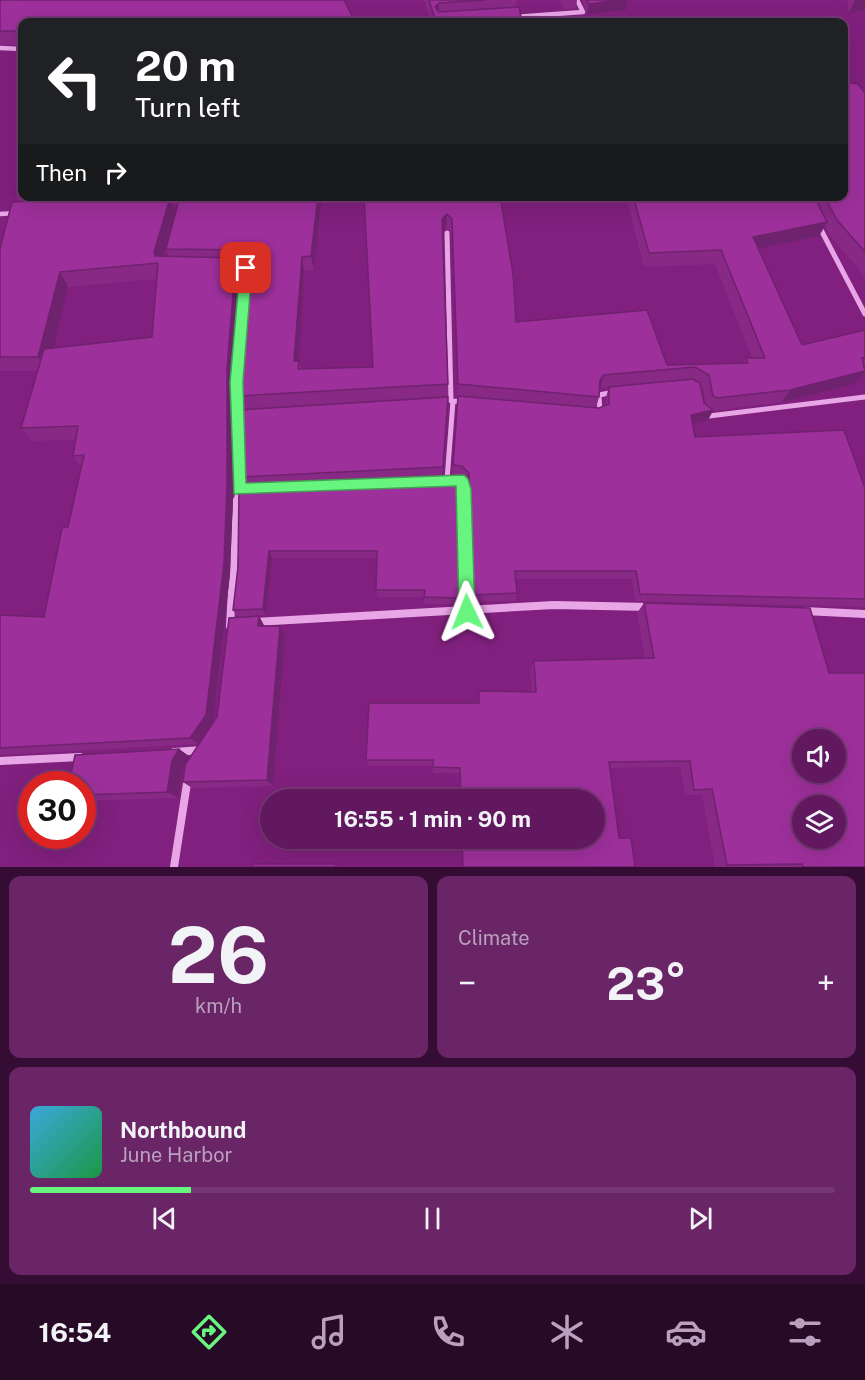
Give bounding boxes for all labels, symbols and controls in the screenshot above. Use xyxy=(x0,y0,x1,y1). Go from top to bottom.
text: 20 m xyxy=(135,41,236,90)
icon: left xyxy=(36,42,114,120)
text: Turn left xyxy=(135,91,241,123)
icon: right xyxy=(99,156,132,189)
text: Then xyxy=(36,160,87,186)
pin xyxy=(220,242,271,293)
icon: arrive xyxy=(229,251,262,284)
position arrow xyxy=(435,580,499,644)
map controls xyxy=(792,729,846,849)
button: sound xyxy=(792,729,846,783)
speed limit sign: 30 xyxy=(18,771,96,849)
button: layers xyxy=(792,795,846,849)
text: 16:55 · 1 min · 90 m xyxy=(334,806,531,832)
text: 26 xyxy=(168,909,269,1001)
text: Climate xyxy=(458,926,530,950)
text: 23° xyxy=(607,957,686,1010)
text: − xyxy=(458,964,476,1002)
text: + xyxy=(817,964,835,1002)
text: km/h xyxy=(195,994,242,1018)
text: Northbound xyxy=(120,1117,246,1143)
text: June Harbor xyxy=(120,1143,232,1167)
icon: previous xyxy=(148,1202,181,1235)
icon: pause xyxy=(416,1202,449,1235)
icon: next xyxy=(684,1202,717,1235)
icon: directions xyxy=(188,1311,230,1353)
icon: music xyxy=(308,1311,350,1353)
icon: phone xyxy=(427,1311,469,1353)
icon: climate xyxy=(546,1311,588,1353)
icon: car xyxy=(665,1311,707,1353)
icon: filters xyxy=(784,1311,826,1353)
text: 16:54 xyxy=(39,1316,111,1348)

